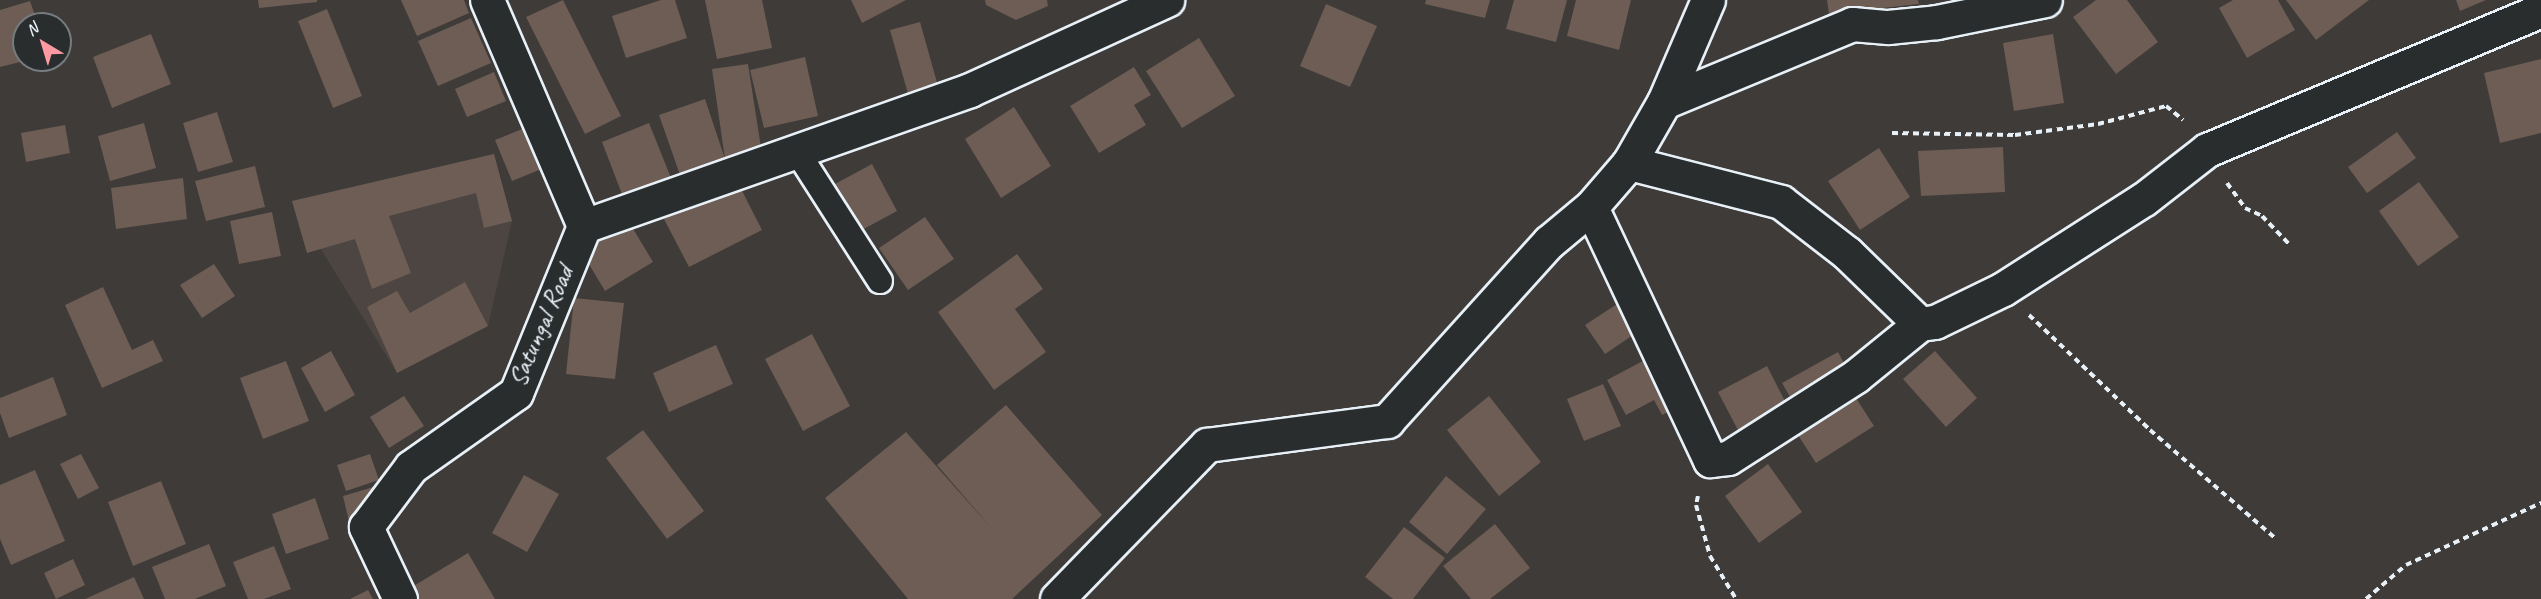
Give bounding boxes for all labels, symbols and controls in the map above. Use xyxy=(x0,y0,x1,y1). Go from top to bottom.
north arrow xyxy=(12,12,72,72)
text: N xyxy=(22,18,42,40)
street label: Satungal Road xyxy=(502,261,580,391)

